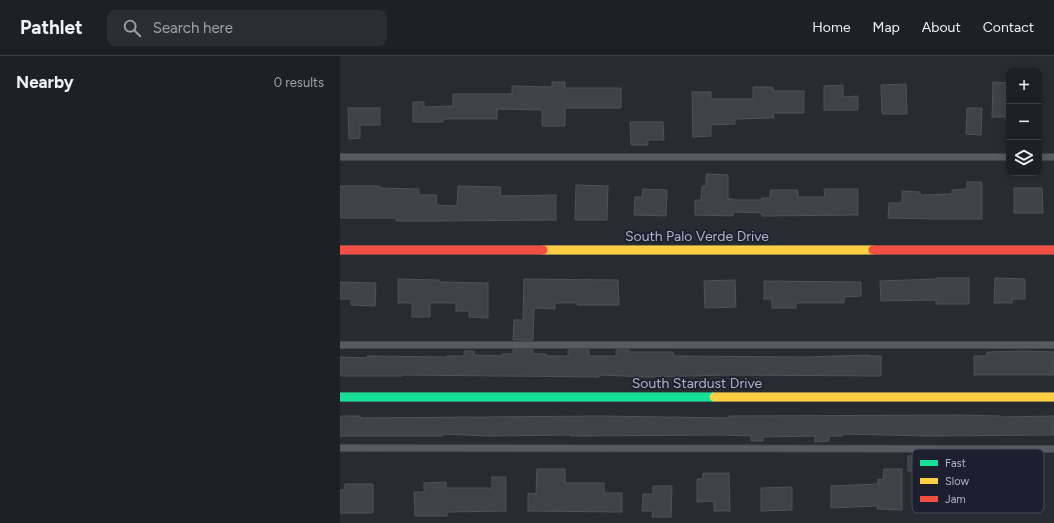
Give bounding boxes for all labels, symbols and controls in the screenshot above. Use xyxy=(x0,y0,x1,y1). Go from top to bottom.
search box xyxy=(107,10,387,46)
text: Pathlet xyxy=(20,16,83,39)
icon: search xyxy=(121,17,143,39)
text: Search here xyxy=(153,19,233,37)
text: Home xyxy=(812,19,851,36)
text: Map xyxy=(873,19,900,36)
text: About xyxy=(922,19,961,36)
text: Contact xyxy=(983,19,1034,36)
map controls xyxy=(1006,68,1042,176)
button: + xyxy=(1006,68,1042,104)
text: Nearby xyxy=(16,72,74,92)
text: 0 results xyxy=(274,75,324,90)
button: − xyxy=(1006,104,1042,140)
button: layers xyxy=(1006,140,1042,176)
street label: South Palo Verde Drive xyxy=(625,228,769,245)
street label: South Stardust Drive xyxy=(632,375,763,392)
legend xyxy=(912,449,1044,513)
text: Fast xyxy=(945,457,966,470)
text: Slow xyxy=(945,475,969,488)
text: Jam xyxy=(945,493,966,506)

